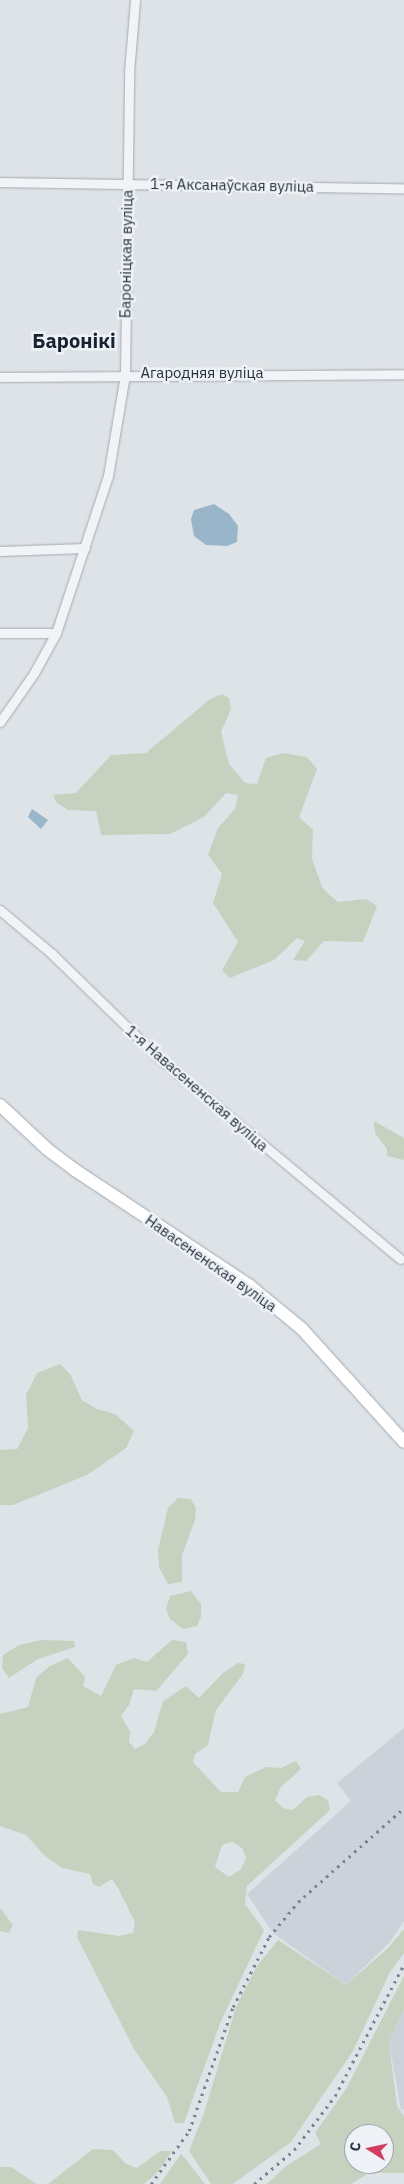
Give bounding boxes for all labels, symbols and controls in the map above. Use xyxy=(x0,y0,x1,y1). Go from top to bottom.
street label: 1-я Аксанаўская вуліца xyxy=(150,175,314,195)
street label: Бароніцкая вуліца xyxy=(116,190,136,318)
district label: Баронікі xyxy=(32,328,116,352)
street label: Агародняя вуліца xyxy=(140,364,264,382)
street label: 1-я Навасененская вуліца xyxy=(122,1021,272,1155)
street label: Навасененская вуліца xyxy=(142,1211,280,1315)
north arrow xyxy=(344,2124,394,2174)
text: С xyxy=(346,2141,365,2153)

